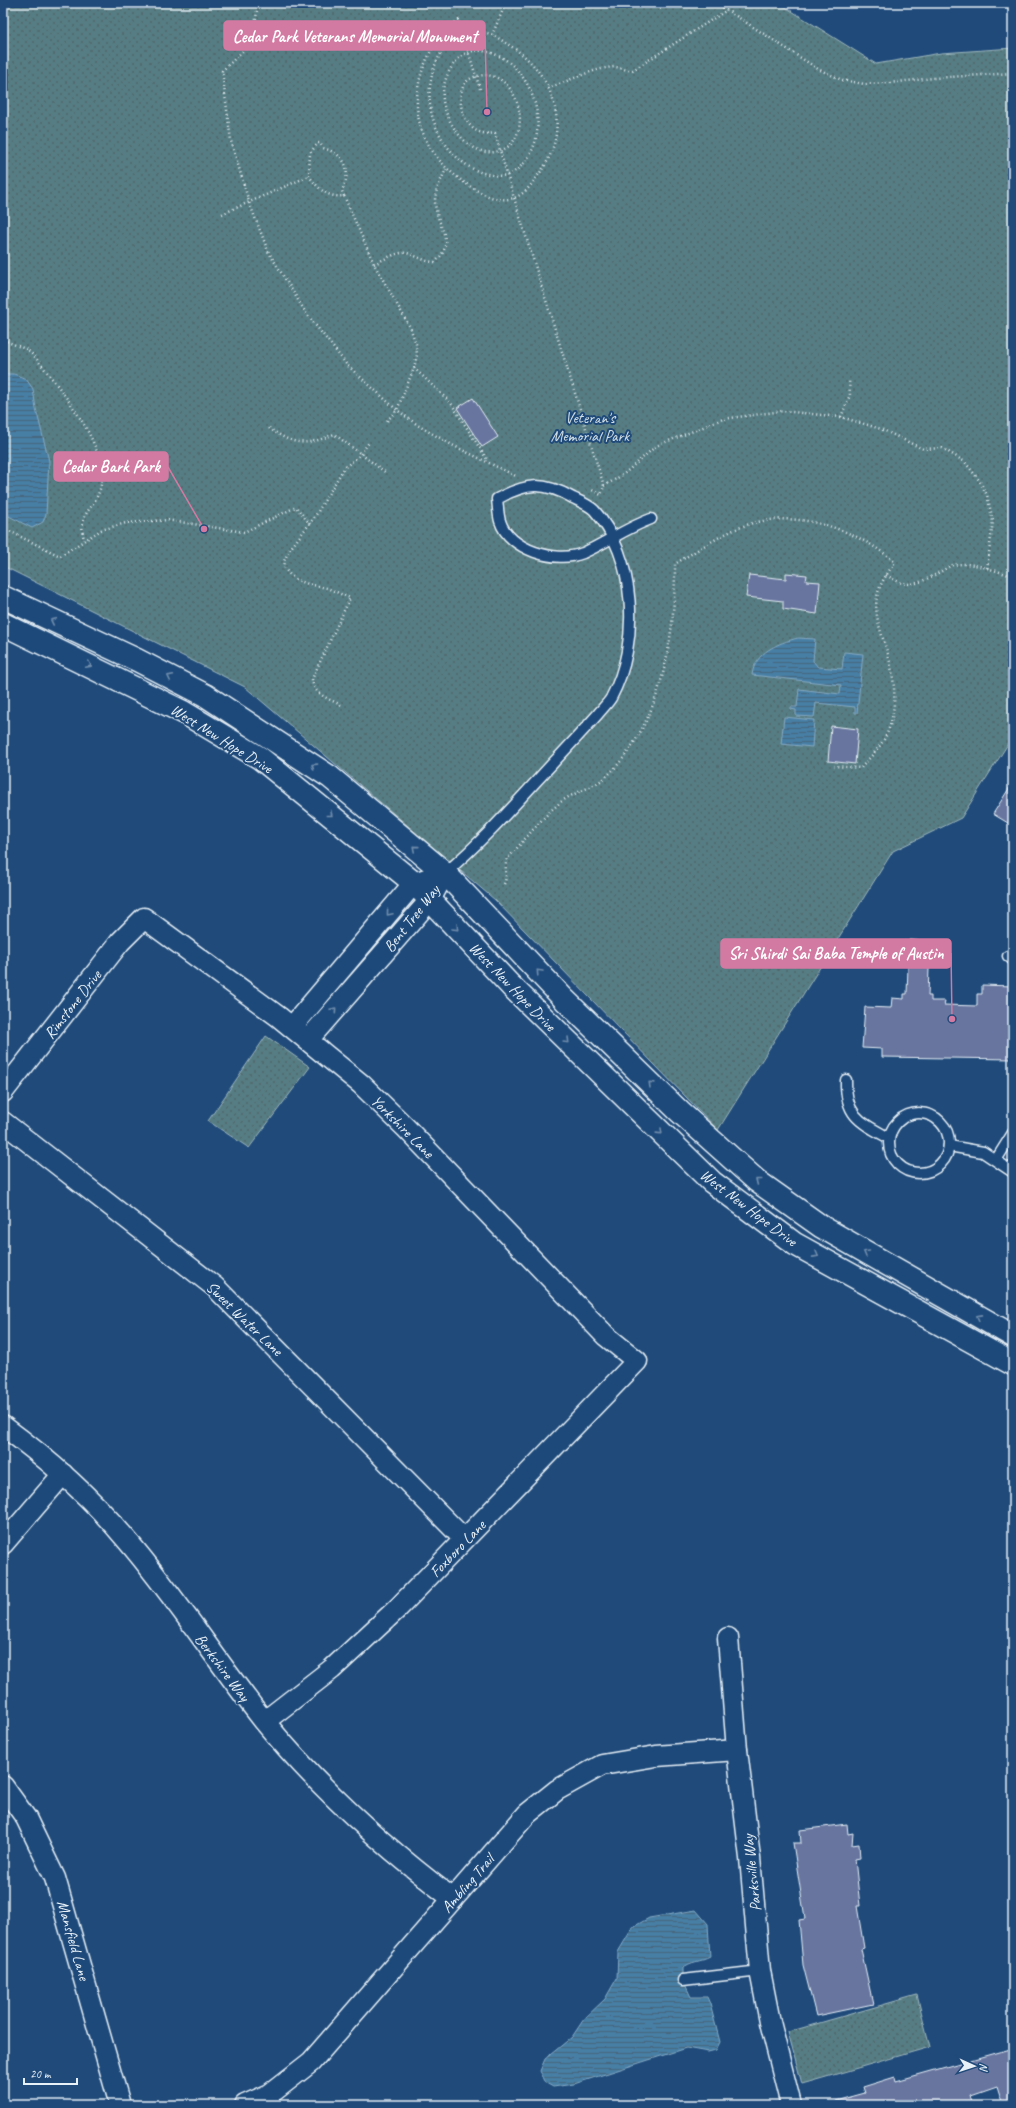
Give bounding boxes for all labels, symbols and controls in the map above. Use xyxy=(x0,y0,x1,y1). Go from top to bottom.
callout: Cedar Park Veterans Memorial Monument xyxy=(224,21,485,50)
text: Cedar Park Veterans Memorial Monument xyxy=(233,26,480,47)
park label: Veteran's Memorial Park xyxy=(551,408,630,446)
callout: Cedar Bark Park xyxy=(54,452,168,481)
text: Cedar Bark Park xyxy=(62,456,162,477)
one-way arrow xyxy=(50,618,58,626)
one-way arrow xyxy=(84,660,92,668)
one-way arrow xyxy=(167,674,175,682)
street label: West New Hope Drive xyxy=(167,700,278,779)
one-way arrow xyxy=(311,764,318,771)
one-way arrow xyxy=(325,809,332,816)
one-way arrow xyxy=(413,845,420,852)
street label: Bent Tree Way xyxy=(379,880,445,956)
one-way arrow xyxy=(386,908,393,916)
one-way arrow xyxy=(452,923,459,931)
street label: West New Hope Drive xyxy=(465,938,561,1037)
callout: Sri Shirdi Sai Baba Temple of Austin xyxy=(721,939,951,968)
text: Sri Shirdi Sai Baba Temple of Austin xyxy=(728,943,945,964)
street label: Rimstone Drive xyxy=(40,965,107,1043)
one-way arrow xyxy=(536,969,543,977)
one-way arrow xyxy=(329,1008,336,1015)
one-way arrow xyxy=(562,1036,570,1044)
one-way arrow xyxy=(648,1081,656,1089)
street label: Yorkshire Lane xyxy=(366,1091,439,1164)
one-way arrow xyxy=(655,1127,663,1135)
street label: West New Hope Drive xyxy=(696,1165,802,1252)
one-way arrow xyxy=(755,1179,762,1186)
one-way arrow xyxy=(863,1250,870,1257)
one-way arrow xyxy=(812,1251,819,1258)
street label: Sweet Water Lane xyxy=(202,1277,288,1362)
one-way arrow xyxy=(976,1314,983,1321)
street label: Foxboro Lane xyxy=(425,1514,491,1582)
street label: Berkshire Way xyxy=(190,1630,255,1707)
street label: Parksville Way xyxy=(738,1832,766,1912)
street label: Ambling Trail xyxy=(437,1848,501,1917)
street label: Mansfield Lane xyxy=(52,1898,94,1984)
north arrow xyxy=(954,2046,994,2086)
scale bar xyxy=(24,2060,77,2086)
text: N xyxy=(977,2063,991,2072)
text: 20 m xyxy=(30,2066,52,2082)

